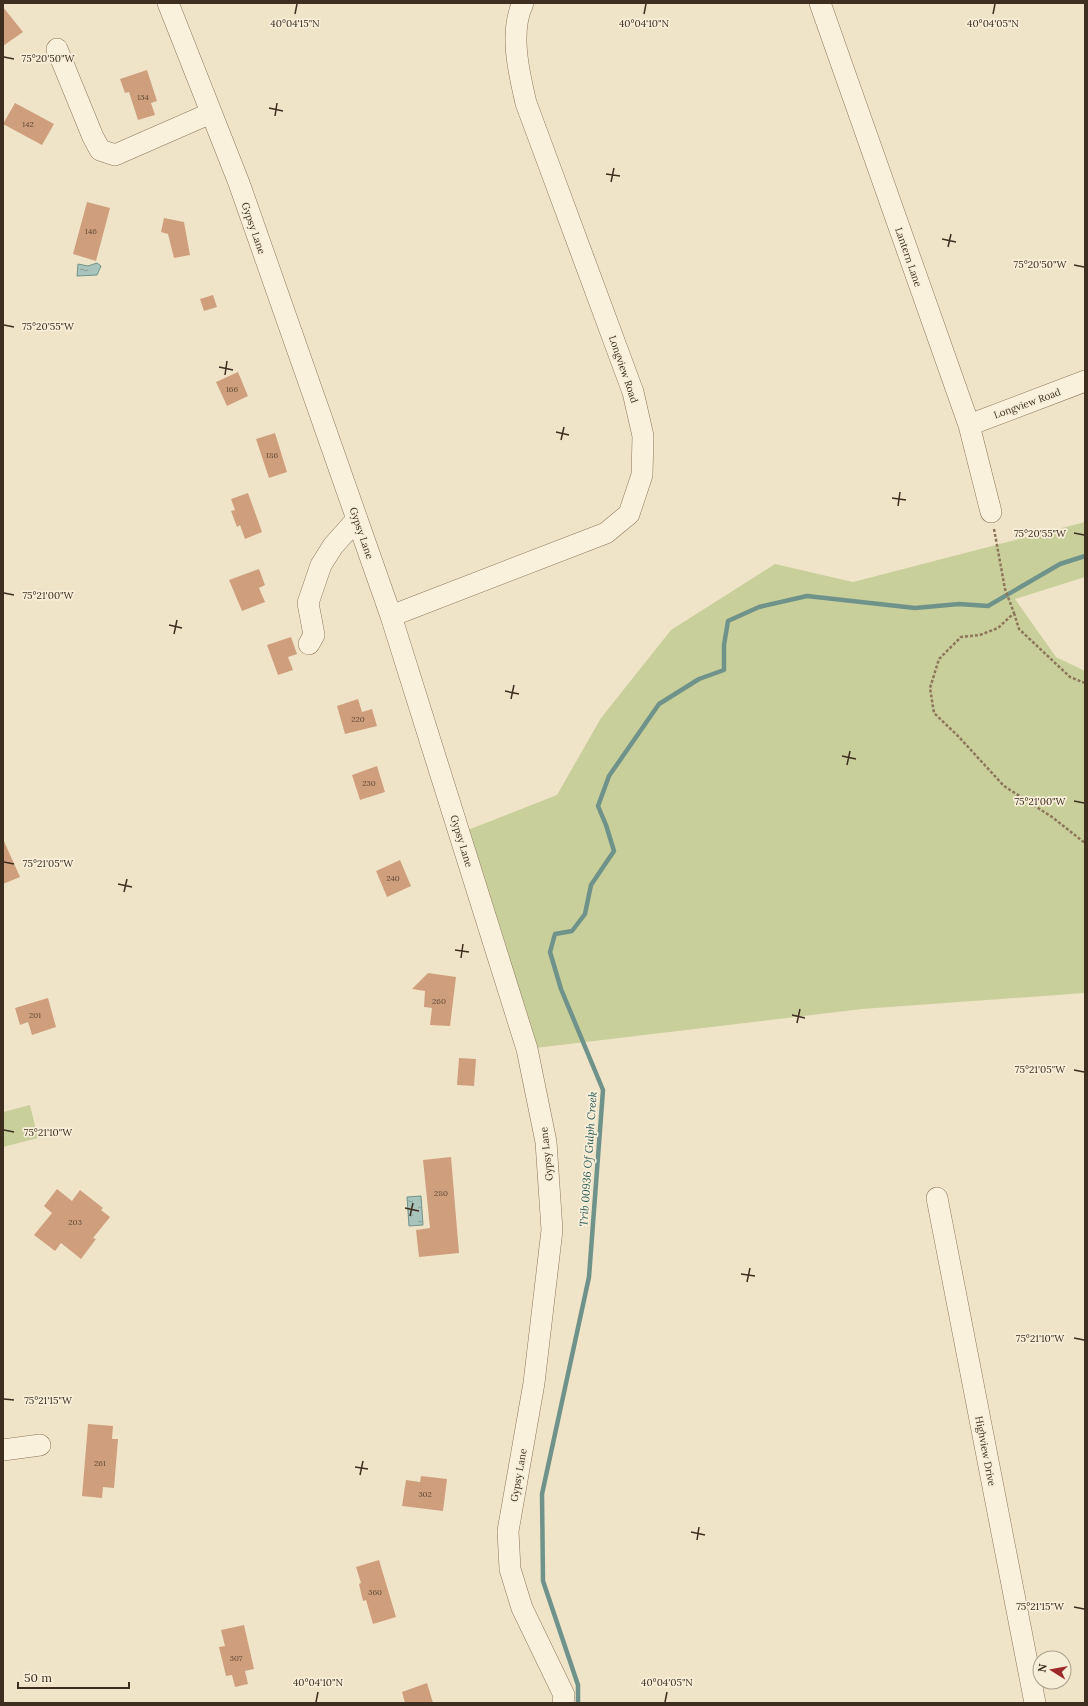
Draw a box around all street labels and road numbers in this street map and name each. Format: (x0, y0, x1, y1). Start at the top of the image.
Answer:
street label: Gypsy Lane (239, 200, 269, 256)
street label: Lantern Lane (892, 226, 925, 289)
street label: Longview Road (606, 334, 641, 405)
street label: Longview Road (992, 385, 1062, 422)
street label: Gypsy Lane (347, 505, 377, 561)
street label: Gypsy Lane (447, 813, 476, 869)
street label: Gypsy Lane (537, 1126, 556, 1182)
street label: Highview Drive (972, 1415, 999, 1488)
street label: Gypsy Lane (507, 1447, 530, 1503)

